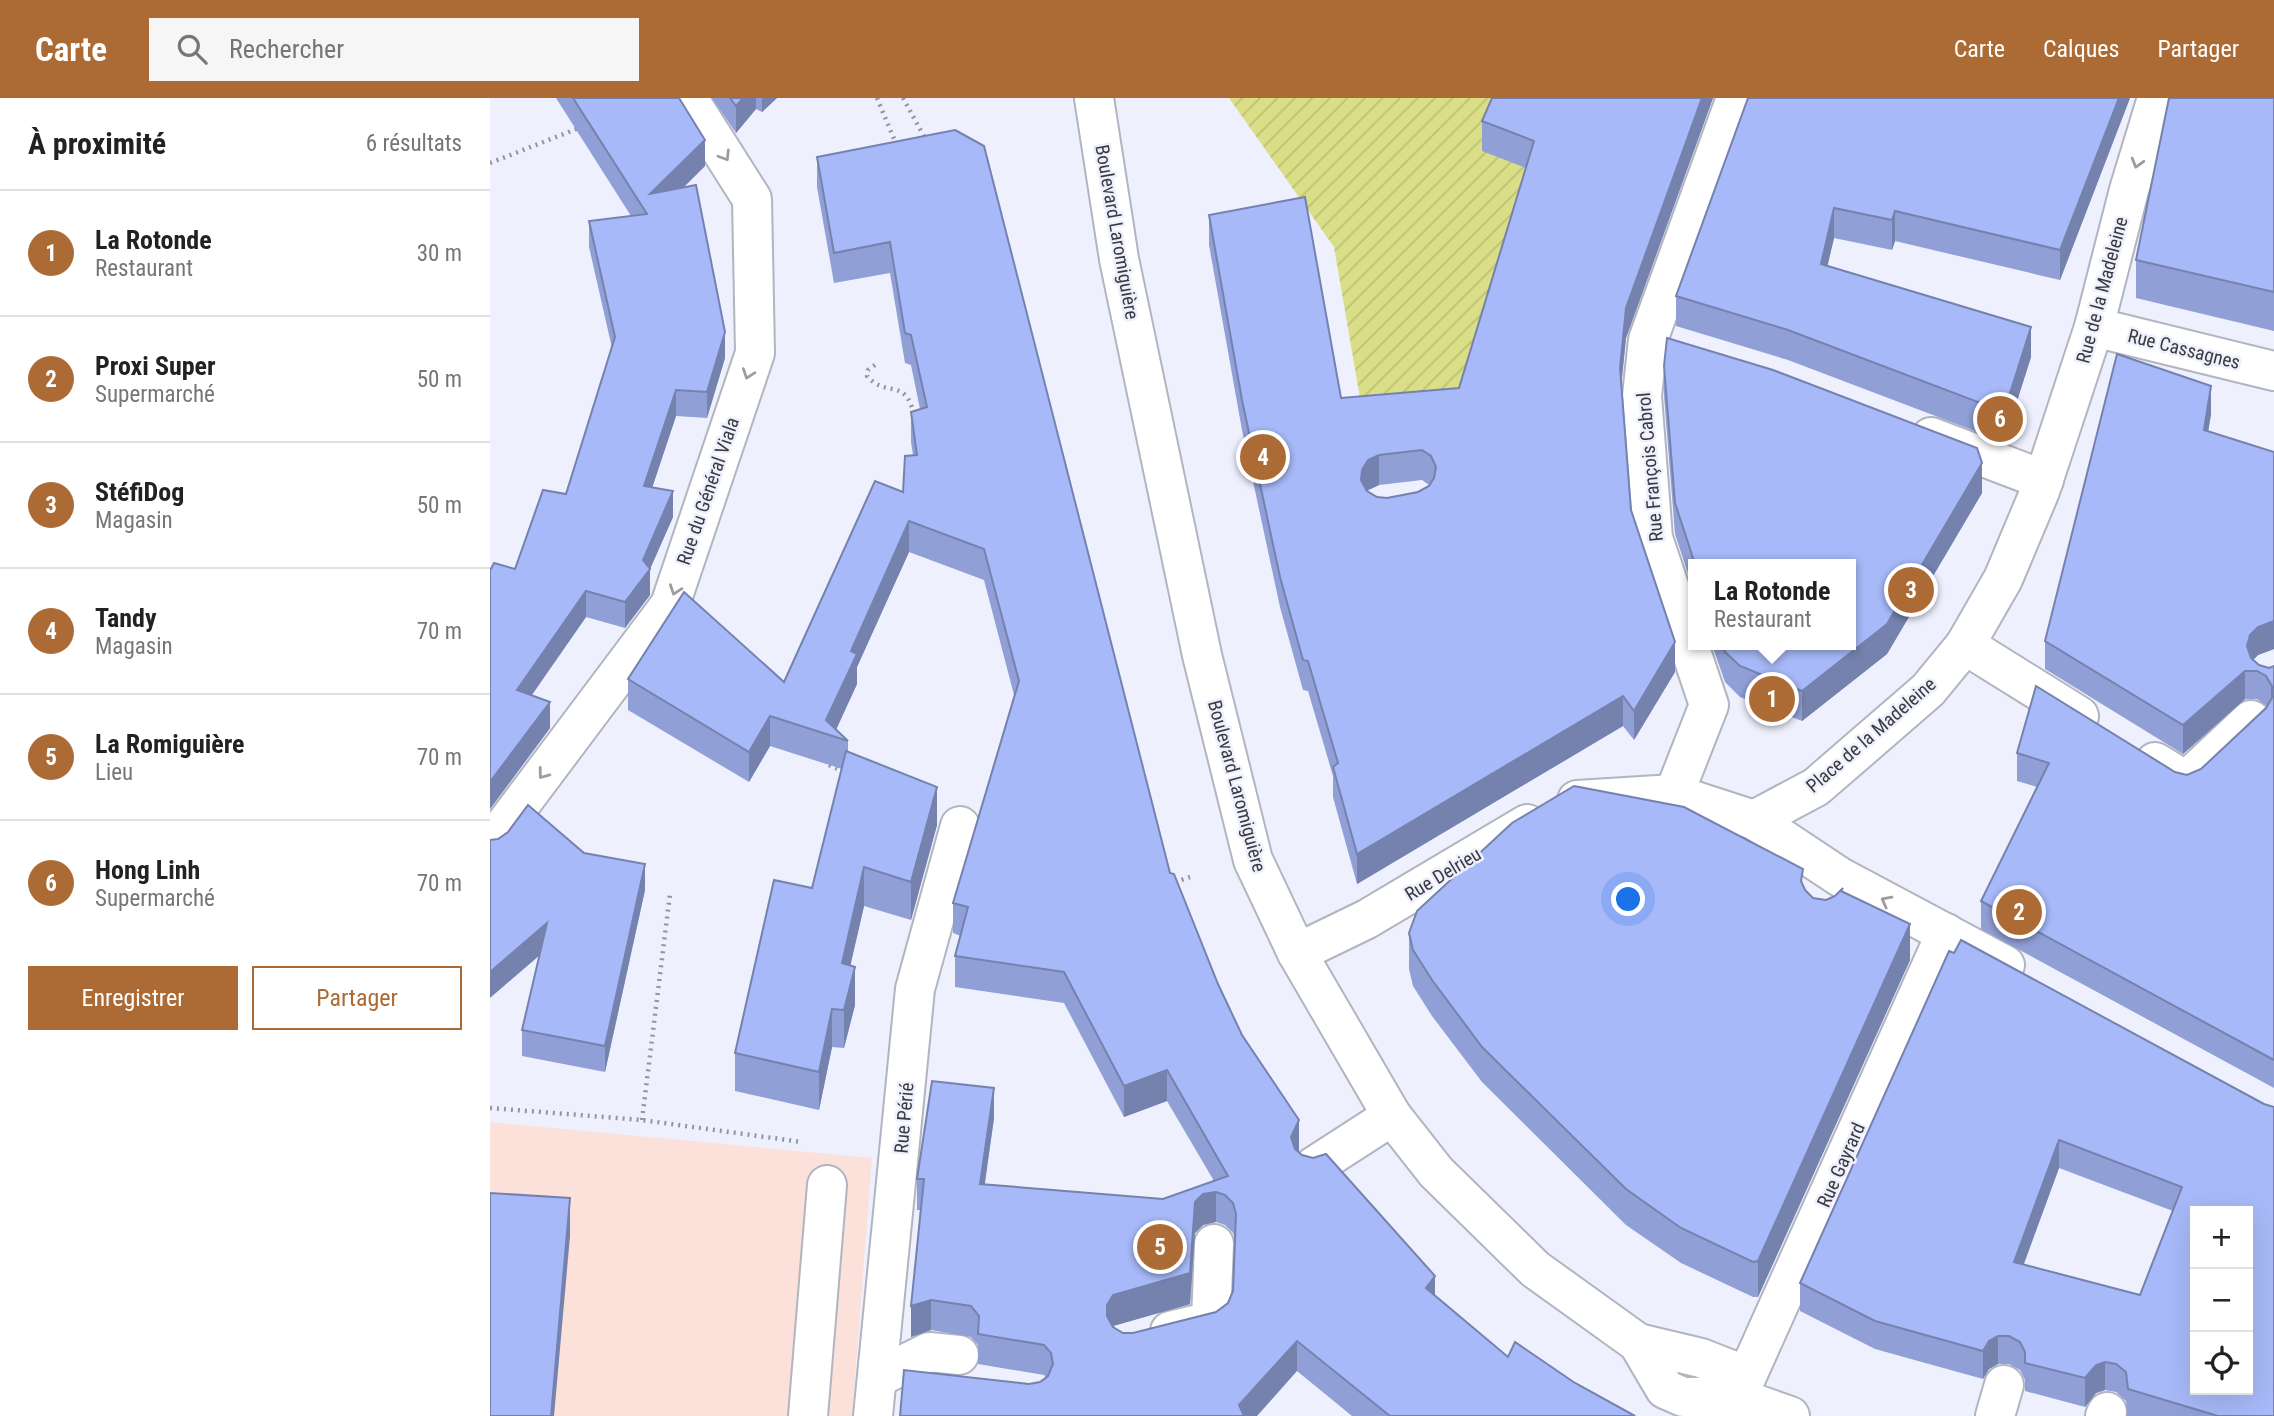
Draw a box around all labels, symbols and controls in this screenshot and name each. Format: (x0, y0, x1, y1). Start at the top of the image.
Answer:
search box (149, 18, 639, 81)
text: Carte (35, 30, 107, 69)
icon: search (173, 30, 211, 68)
text: Rechercher (229, 34, 344, 64)
text: Carte (1954, 35, 2005, 63)
text: Calques (2043, 35, 2119, 63)
text: Partager (2157, 35, 2239, 63)
text: À proximité (28, 126, 166, 161)
text: 6 résultats (366, 130, 462, 157)
street label: Boulevard Laromiguière (1090, 143, 1144, 321)
one-way arrow (716, 148, 729, 161)
one-way arrow (2130, 157, 2145, 169)
street label: Rue de la Madeleine (2071, 214, 2133, 366)
text: La Rotonde (95, 225, 212, 255)
text: 1 (45, 240, 57, 267)
text: 30 m (417, 240, 462, 267)
text: Restaurant (95, 255, 193, 282)
street label: Rue Cassagnes (2125, 324, 2243, 374)
text: Proxi Super (95, 351, 216, 381)
text: 2 (45, 366, 57, 393)
text: 50 m (417, 366, 462, 393)
one-way arrow (742, 368, 756, 380)
text: Supermarché (95, 381, 215, 408)
street label: Rue François Cabrol (1632, 391, 1668, 543)
pin: 6 (1977, 393, 2023, 445)
street label: Rue du Général Viala (672, 414, 744, 568)
pin: 4 (1240, 431, 1286, 483)
text: StéfiDog (95, 477, 184, 507)
text: 3 (45, 492, 57, 519)
text: 50 m (417, 492, 462, 519)
text: Magasin (95, 507, 173, 534)
popup (1688, 559, 1856, 650)
pin: 3 (1888, 564, 1934, 616)
text: La Rotonde (1714, 576, 1830, 606)
one-way arrow (669, 583, 683, 595)
text: Tandy (95, 603, 157, 633)
text: Restaurant (1714, 606, 1812, 633)
text: 4 (45, 618, 57, 645)
text: 70 m (417, 618, 462, 645)
text: Magasin (95, 633, 173, 660)
street label: Place de la Madeleine (1802, 672, 1941, 798)
pin: 1 (1749, 673, 1795, 725)
street label: Boulevard Laromiguière (1203, 698, 1271, 875)
text: La Romiguière (95, 729, 245, 759)
text: 5 (45, 744, 57, 771)
text: 70 m (417, 744, 462, 771)
text: Lieu (95, 759, 133, 786)
one-way arrow (539, 766, 551, 779)
street label: Rue Delrieu (1401, 842, 1485, 906)
text: Hong Linh (95, 855, 200, 885)
text: 6 (45, 870, 57, 897)
text: 70 m (417, 870, 462, 897)
your location (1611, 882, 1645, 916)
text: Supermarché (95, 885, 215, 912)
pin: 2 (1996, 886, 2042, 938)
one-way arrow (1880, 896, 1893, 909)
button: Enregistrer (28, 966, 238, 1030)
button: Partager (252, 966, 462, 1030)
street label: Rue Périé (889, 1082, 919, 1154)
street label: Rue Gayrard (1812, 1119, 1870, 1211)
map controls (2190, 1206, 2253, 1395)
button: + (2190, 1206, 2253, 1269)
pin: 5 (1137, 1221, 1183, 1273)
button: − (2190, 1269, 2253, 1332)
button: locate (2190, 1332, 2253, 1395)

